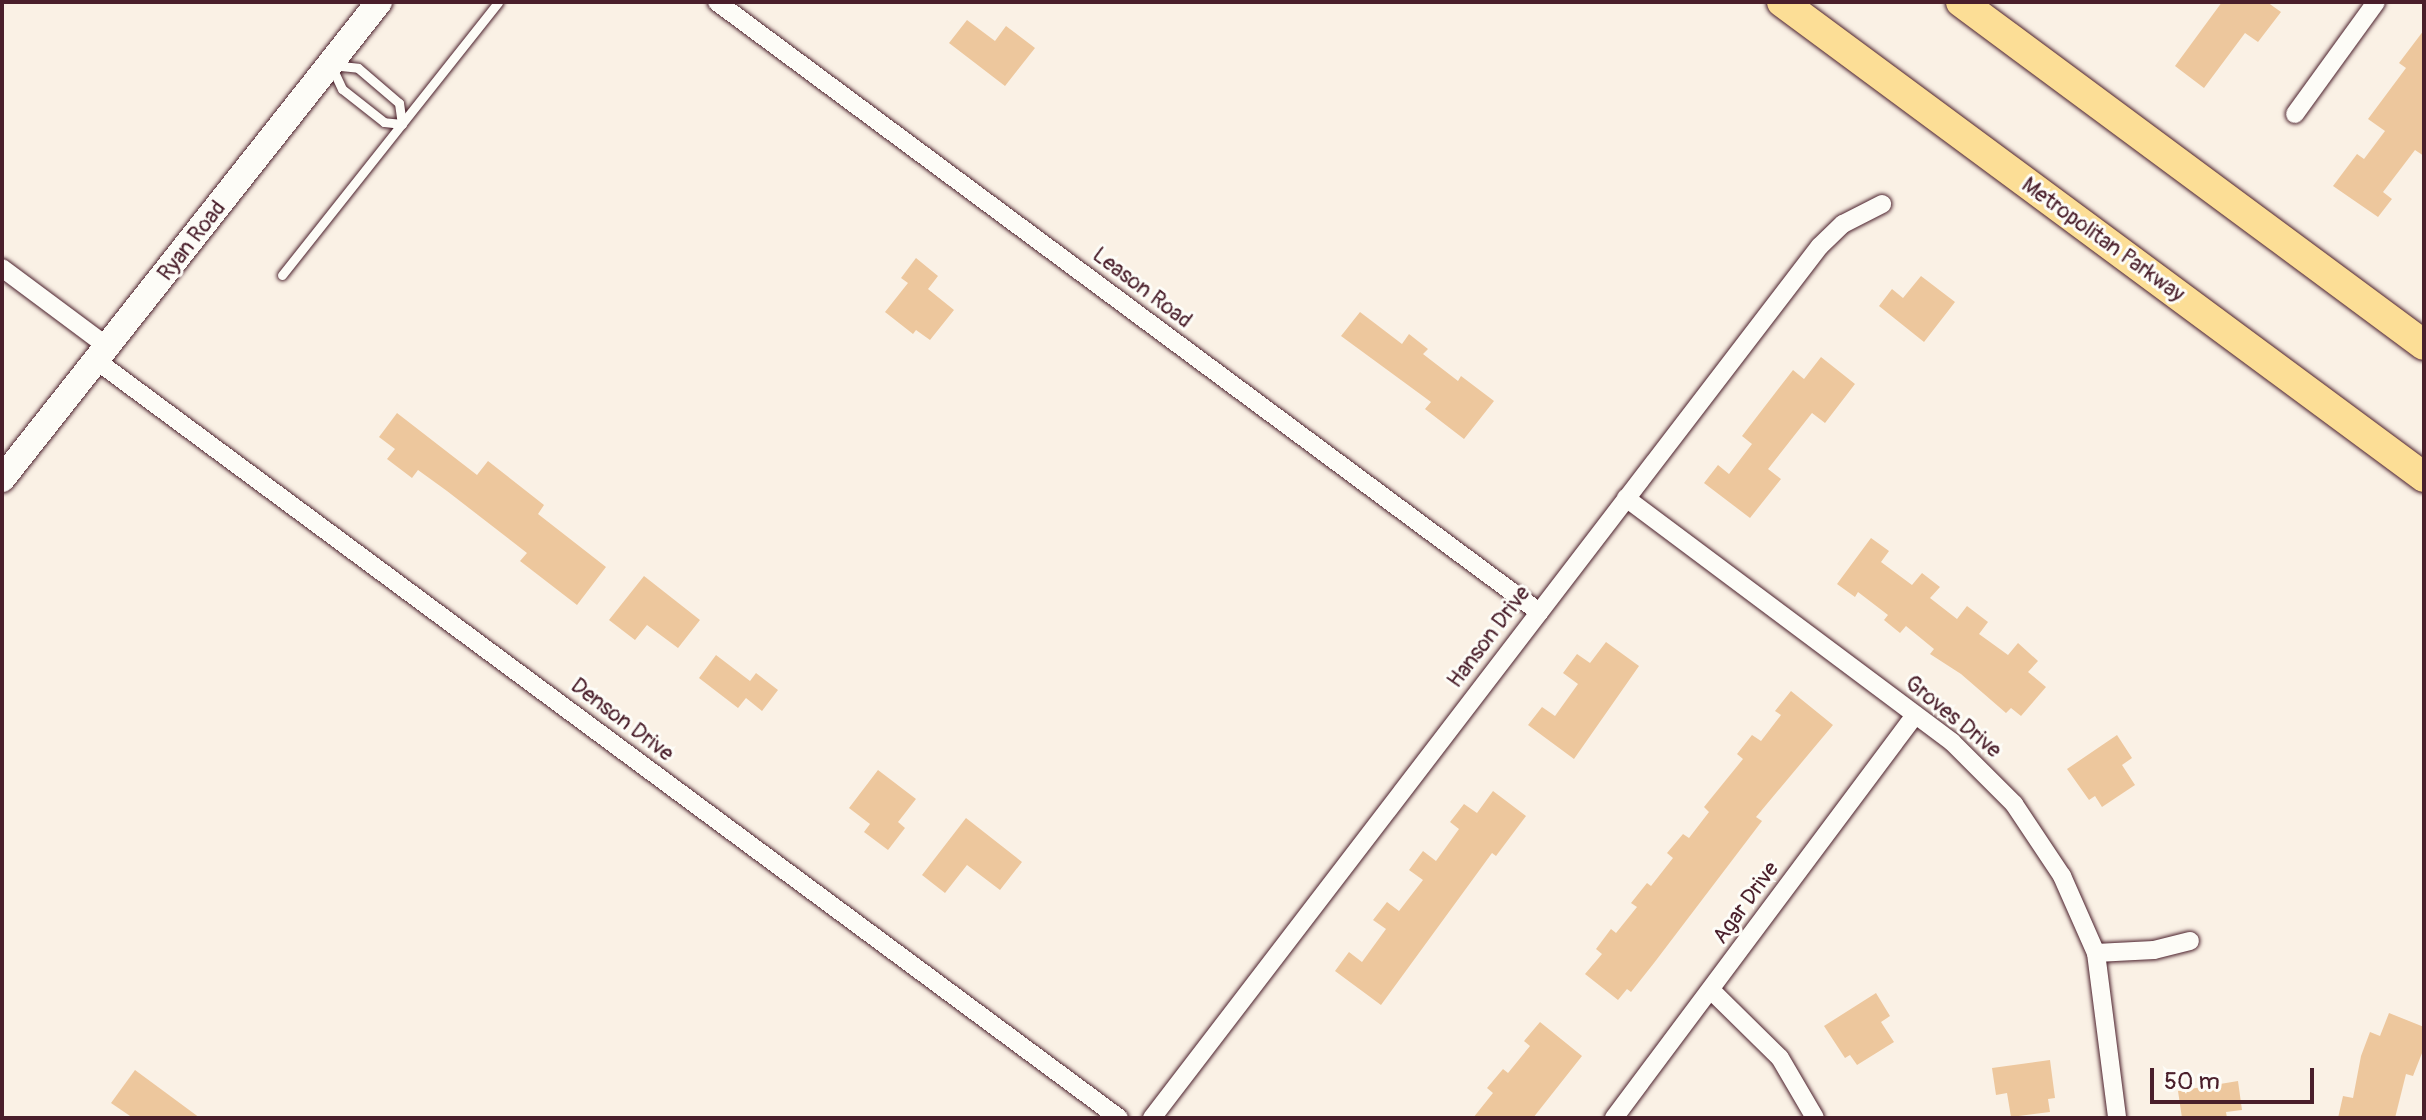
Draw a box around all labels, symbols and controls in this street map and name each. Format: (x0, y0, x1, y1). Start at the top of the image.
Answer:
street label: Metropolitan Parkway (2016, 172, 2190, 308)
street label: Ryan Road (153, 196, 231, 286)
street label: Leason Road (1087, 242, 1197, 334)
street label: Hanson Drive (1442, 581, 1536, 693)
street label: Groves Drive (1900, 670, 2006, 764)
street label: Denson Drive (565, 673, 679, 767)
street label: Agar Drive (1707, 857, 1785, 949)
scale bar (2154, 1052, 2318, 1102)
text: 50 m (2164, 1067, 2220, 1096)

